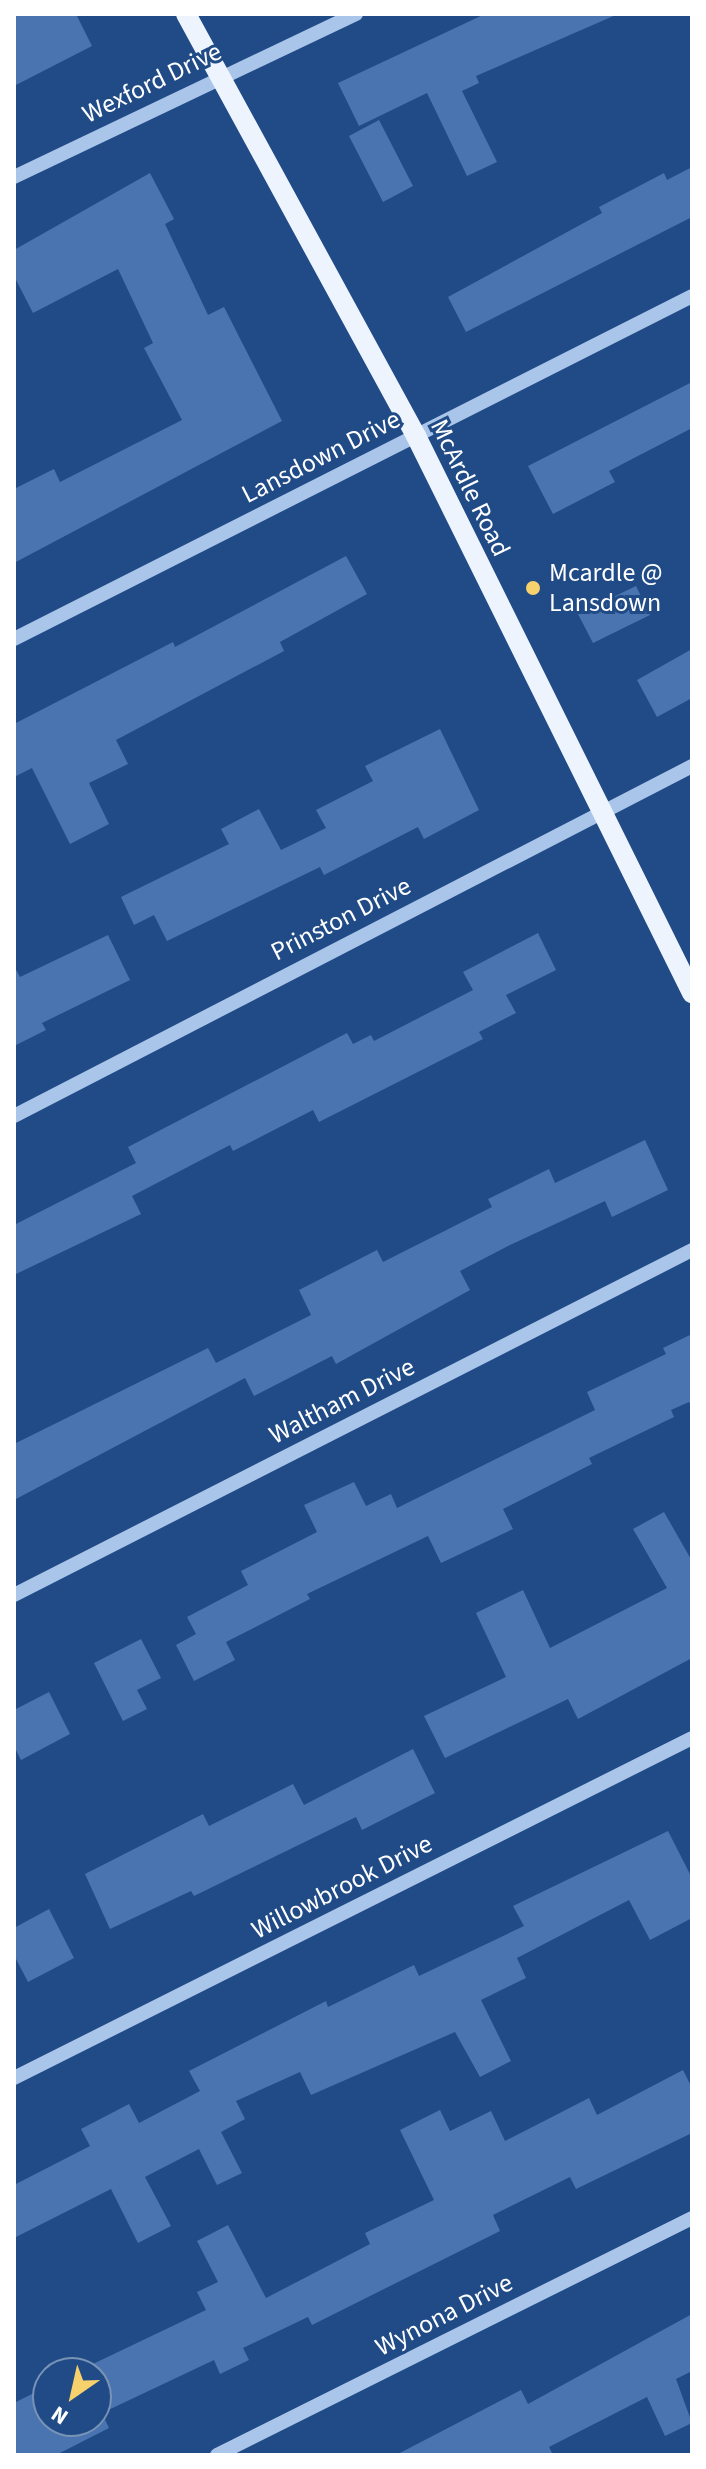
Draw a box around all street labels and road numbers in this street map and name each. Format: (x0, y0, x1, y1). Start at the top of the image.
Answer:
street label: Wexford Drive (77, 36, 227, 130)
street label: Lansdown Drive (237, 404, 405, 510)
street label: McArdle Road (423, 414, 517, 562)
street label: Prinston Drive (266, 870, 416, 968)
street label: Waltham Drive (264, 1351, 420, 1451)
street label: Willowbrook Drive (246, 1828, 438, 1946)
street label: Wynona Drive (370, 2267, 518, 2363)

